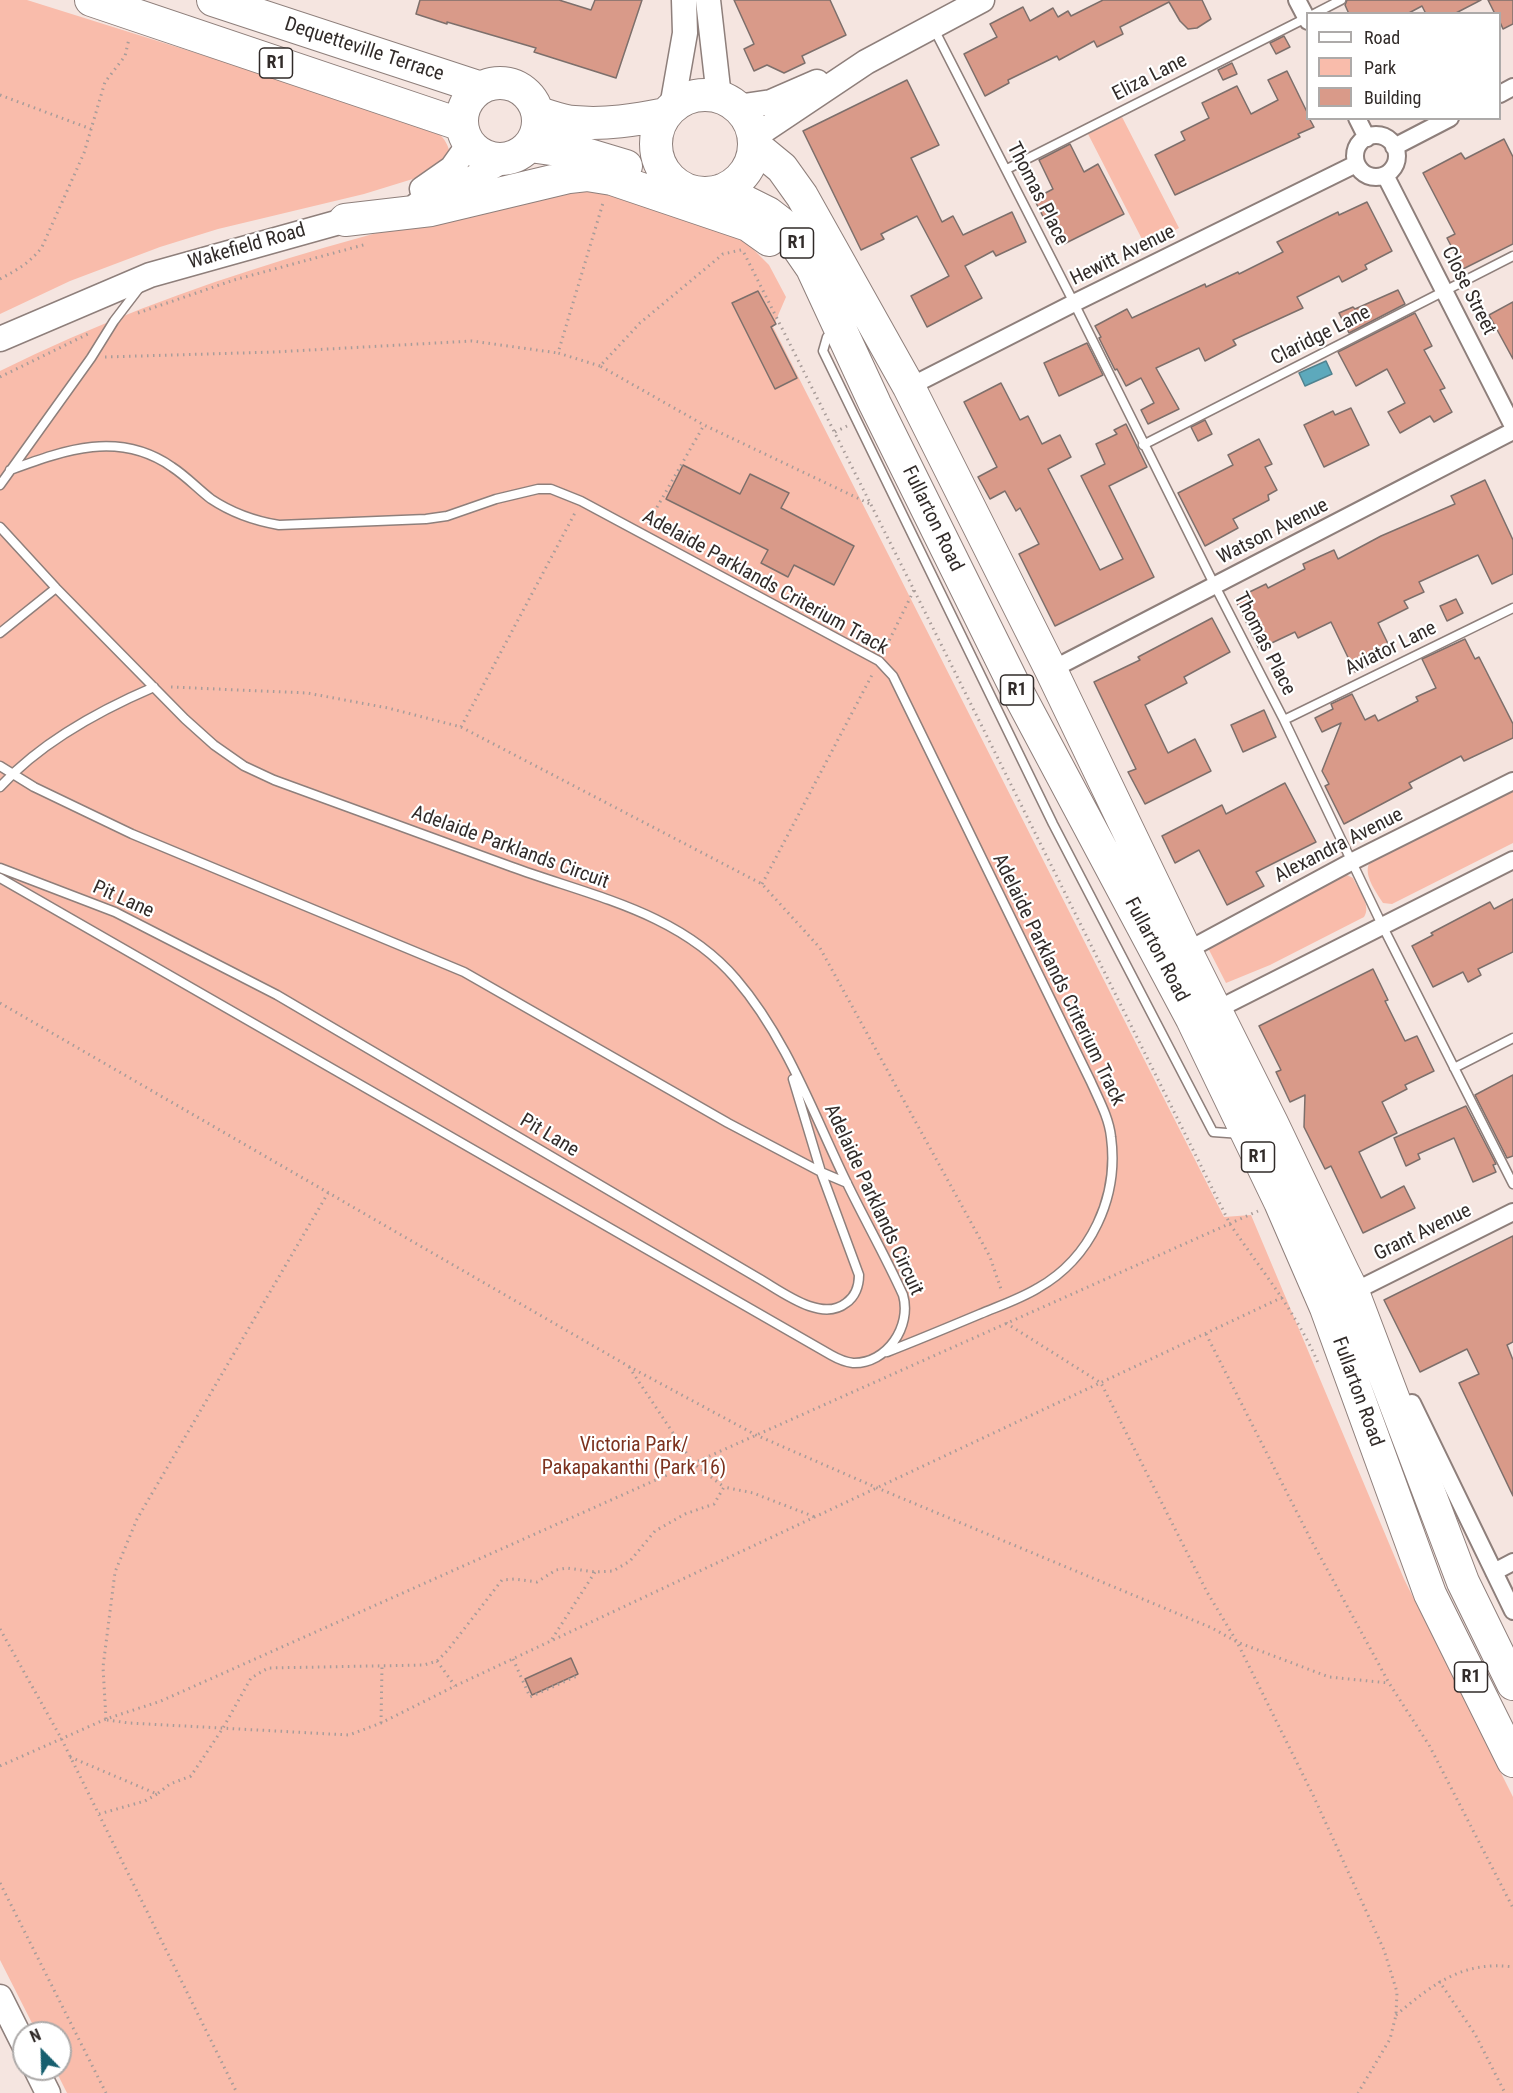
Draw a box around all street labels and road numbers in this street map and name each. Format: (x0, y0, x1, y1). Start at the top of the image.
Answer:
street label: Dequetteville Terrace (281, 13, 447, 87)
road number: R1 (260, 48, 292, 78)
street label: Eliza Lane (1109, 49, 1191, 107)
street label: Thomas Place (1001, 139, 1073, 249)
street label: Wakefield Road (185, 219, 309, 275)
street label: Hewitt Avenue (1067, 220, 1179, 292)
road number: R1 (780, 228, 814, 258)
street label: Close Street (1436, 243, 1500, 339)
street label: Claridge Lane (1267, 301, 1375, 371)
street label: Fullarton Road (896, 462, 968, 576)
street label: Watson Avenue (1213, 494, 1333, 570)
street label: Adelaide Parklands Criterium Track (638, 505, 892, 661)
street label: Thomas Place (1228, 589, 1300, 699)
street label: Aviator Lane (1342, 617, 1440, 681)
road number: R1 (1000, 675, 1034, 705)
street label: Adelaide Parklands Circuit (408, 801, 612, 895)
street label: Alexandra Avenue (1271, 803, 1407, 889)
street label: Adelaide Parklands Criterium Track (986, 850, 1130, 1110)
street label: Pit Lane (89, 876, 157, 924)
street label: Fullarton Road (1119, 894, 1193, 1006)
street label: Adelaide Parklands Circuit (818, 1101, 928, 1299)
street label: Pit Lane (515, 1109, 583, 1163)
road number: R1 (1242, 1142, 1274, 1172)
street label: Grant Avenue (1371, 1199, 1475, 1267)
street label: Fullarton Road (1326, 1334, 1388, 1450)
road number: R1 (1454, 1662, 1488, 1692)

